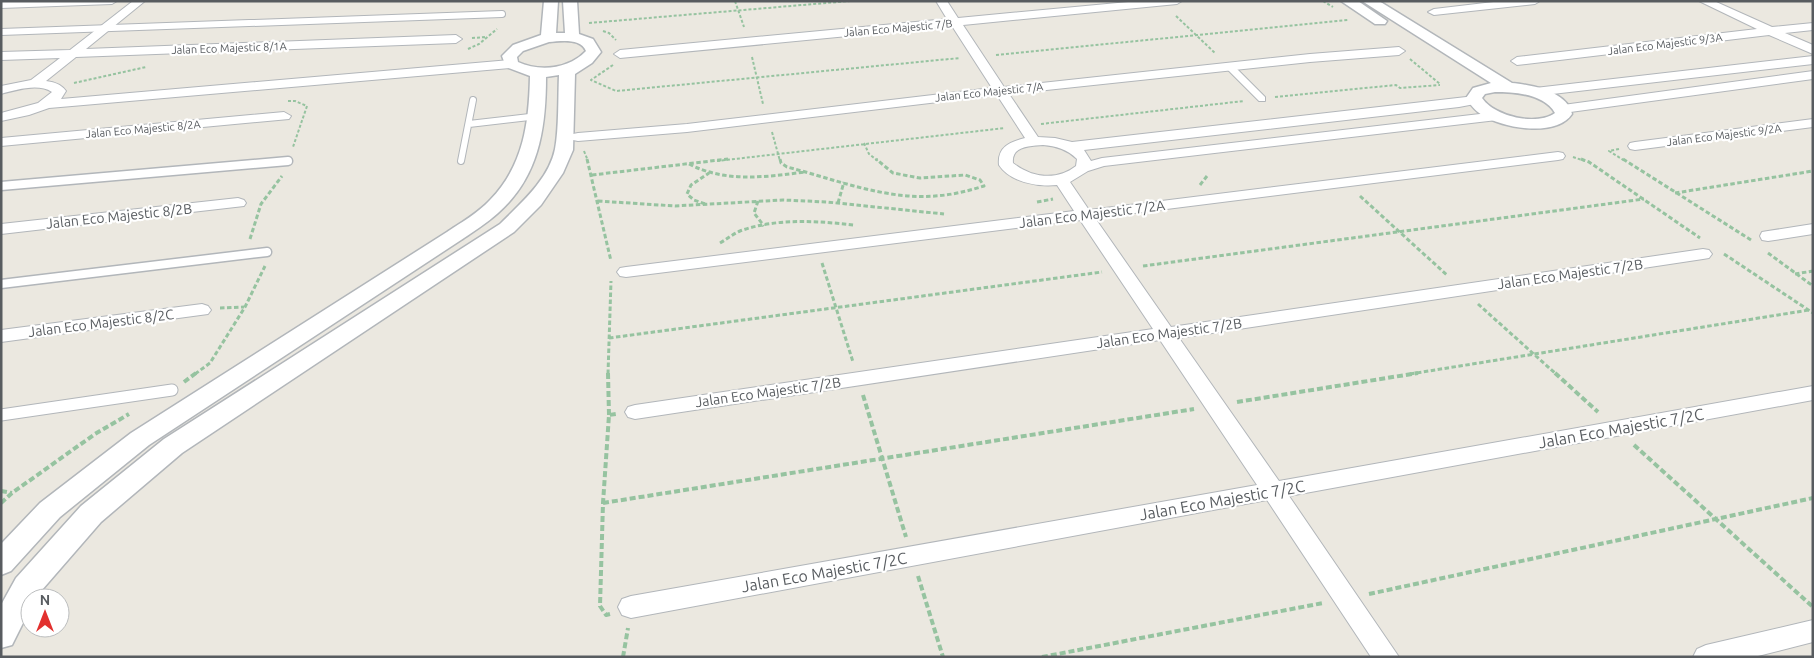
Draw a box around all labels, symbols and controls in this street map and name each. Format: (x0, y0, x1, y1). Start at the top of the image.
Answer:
street label: Jalan Eco Majestic 7/B (843, 17, 953, 39)
street label: Jalan Eco Majestic 9/3A (1607, 31, 1724, 57)
street label: Jalan Eco Majestic 8/1A (171, 40, 288, 56)
street label: Jalan Eco Majestic 7/A (934, 80, 1045, 104)
street label: Jalan Eco Majestic 8/2A (85, 118, 202, 140)
street label: Jalan Eco Majestic 9/2A (1666, 122, 1783, 148)
street label: Jalan Eco Majestic 7/2A (1018, 197, 1166, 231)
street label: Jalan Eco Majestic 8/2B (45, 200, 193, 232)
street label: Jalan Eco Majestic 7/2B (1496, 256, 1644, 292)
street label: Jalan Eco Majestic 8/2C (27, 306, 175, 340)
street label: Jalan Eco Majestic 7/2B (1095, 315, 1243, 351)
street label: Jalan Eco Majestic 7/2B (694, 374, 842, 410)
street label: Jalan Eco Majestic 7/2C (1537, 405, 1705, 451)
street label: Jalan Eco Majestic 7/2C (1138, 477, 1306, 523)
street label: Jalan Eco Majestic 7/2C (740, 549, 908, 595)
north arrow (20, 588, 70, 638)
text: N (40, 592, 50, 608)

